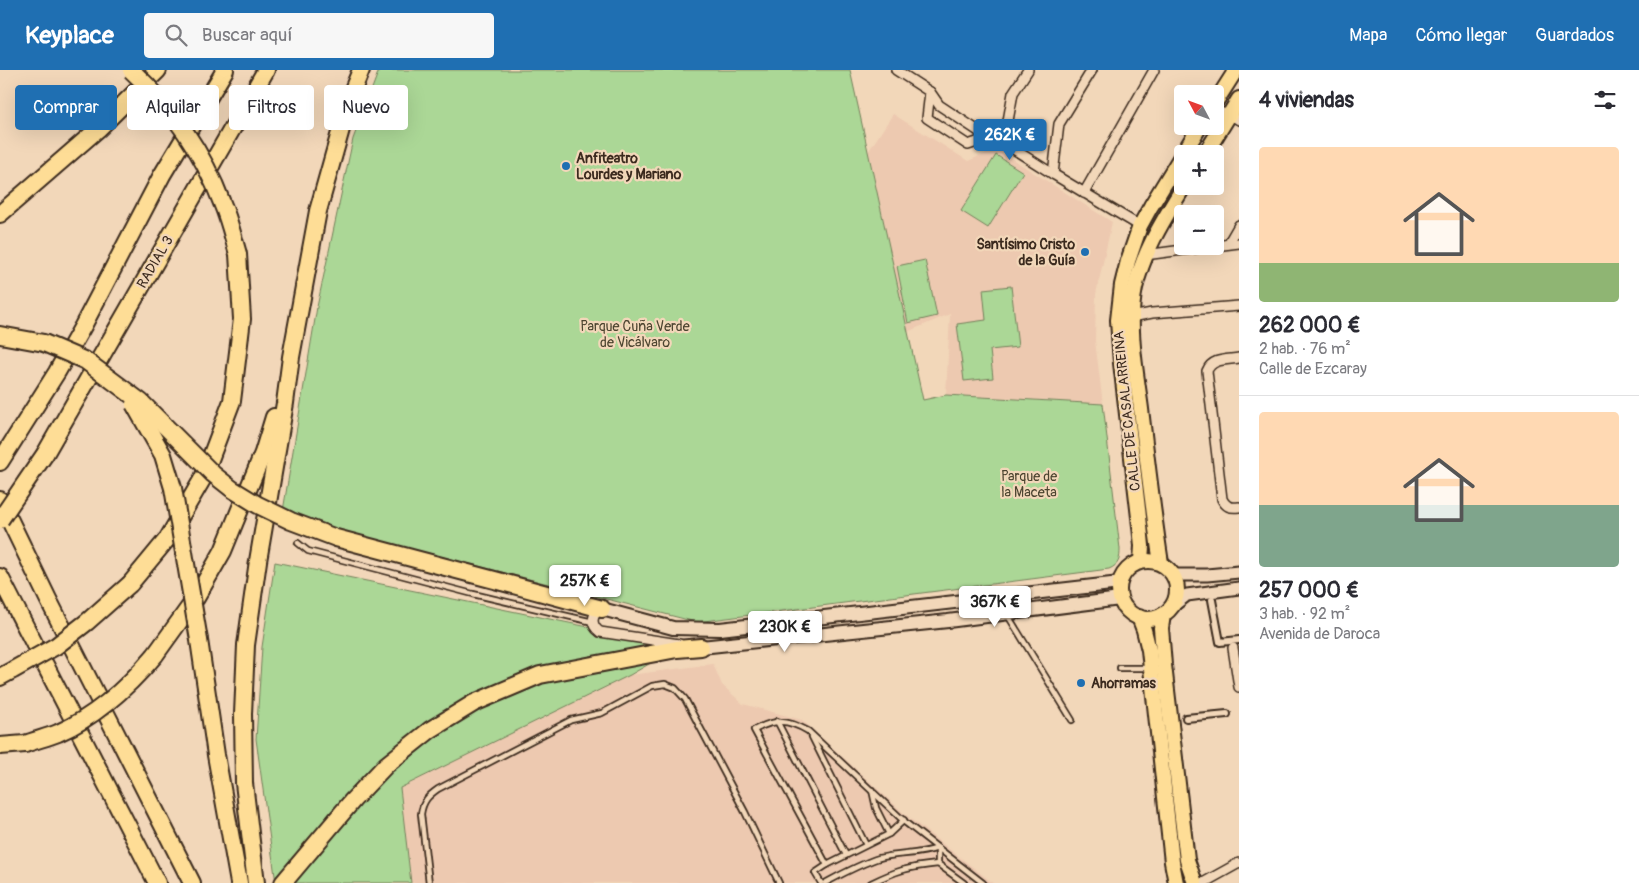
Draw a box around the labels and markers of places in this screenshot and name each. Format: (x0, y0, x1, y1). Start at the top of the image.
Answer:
pin: 262K € (969, 118, 1051, 161)
place label: Anfiteatro Lourdes y Mariano (576, 150, 682, 183)
marker: Anfiteatro Lourdes y Mariano (560, 160, 572, 172)
place label: Santísimo Cristo de la Guía (976, 236, 1075, 269)
marker: Santísimo Cristo de la Guía (1079, 246, 1091, 258)
pin: 257K € (544, 564, 626, 607)
pin: 367K € (954, 586, 1036, 628)
pin: 230K € (744, 610, 826, 653)
place label: Ahorramas (1091, 675, 1157, 692)
marker: Ahorramas (1075, 677, 1087, 689)

